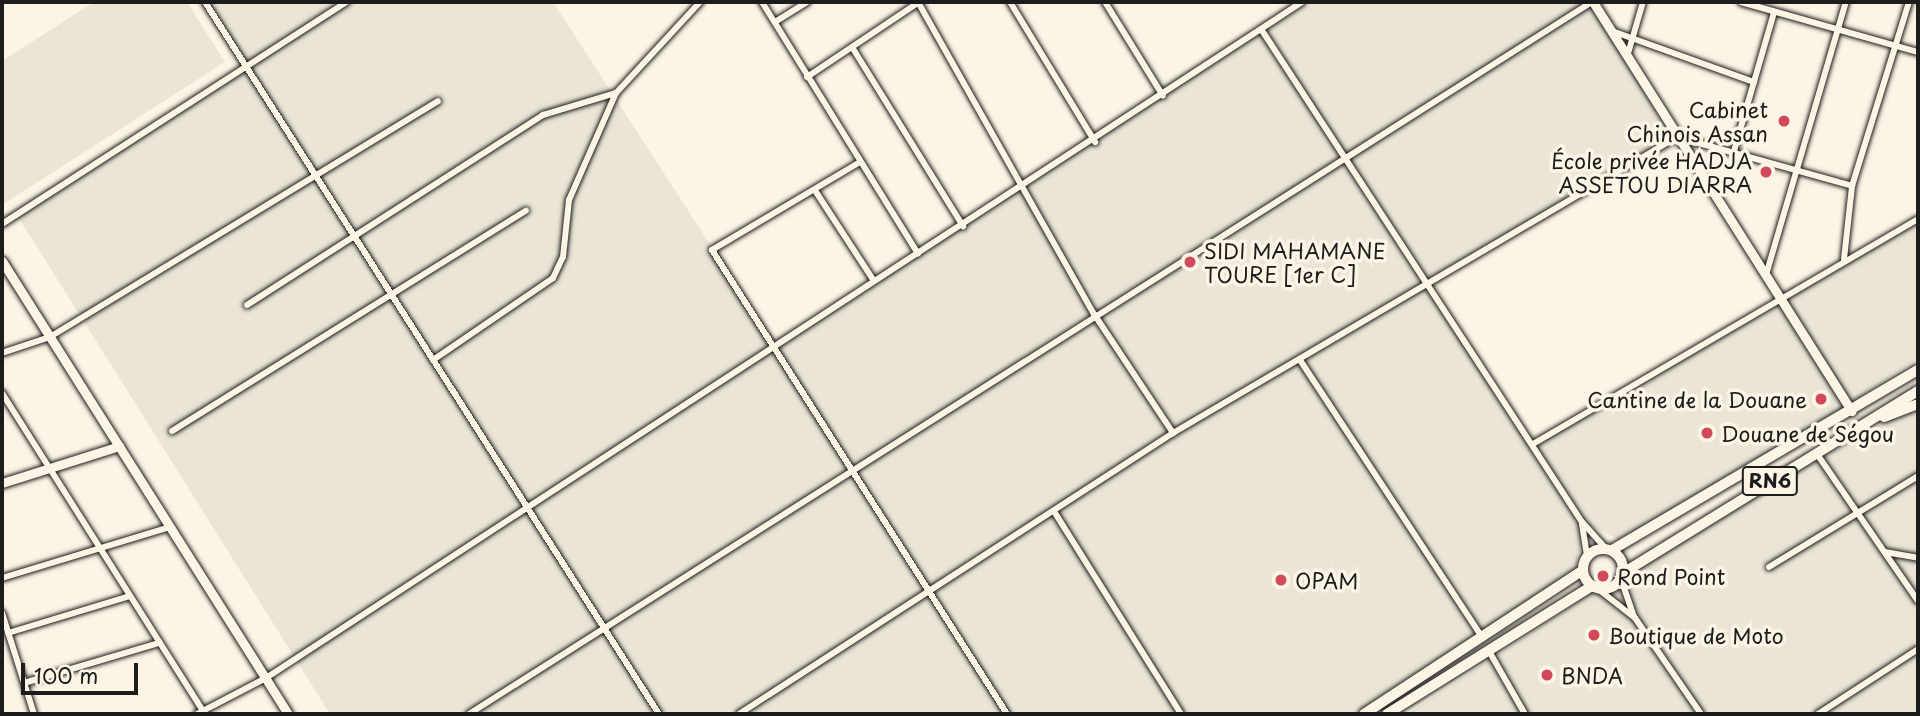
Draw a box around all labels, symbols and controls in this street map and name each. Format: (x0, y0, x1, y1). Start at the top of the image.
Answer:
place label: Cabinet Chinois Assan (1626, 96, 1768, 146)
marker: Cabinet Chinois Assan (1774, 111, 1794, 131)
place label: École privée HADJA ASSETOU DIARRA (1549, 147, 1752, 197)
marker: École privée HADJA ASSETOU DIARRA (1758, 164, 1774, 180)
place label: SIDI MAHAMANE TOURE [1er C] (1204, 237, 1386, 287)
marker: SIDI MAHAMANE TOURE [1er C] (1182, 254, 1198, 270)
place label: Cantine de la Douane (1585, 386, 1807, 412)
marker: Cantine de la Douane (1813, 391, 1829, 407)
place label: Douane de Ségou (1721, 420, 1896, 446)
marker: Douane de Ségou (1699, 425, 1715, 441)
road number: RN6 (1740, 466, 1800, 496)
place label: Rond Point (1617, 563, 1725, 589)
place label: OPAM (1295, 567, 1358, 593)
marker: Rond Point (1595, 568, 1611, 584)
marker: OPAM (1273, 572, 1289, 588)
place label: Boutique de Moto (1608, 622, 1786, 648)
marker: Boutique de Moto (1586, 627, 1602, 643)
scale bar (24, 650, 142, 694)
text: 100 m (34, 659, 98, 691)
place label: BNDA (1561, 662, 1623, 688)
marker: BNDA (1539, 667, 1555, 683)

